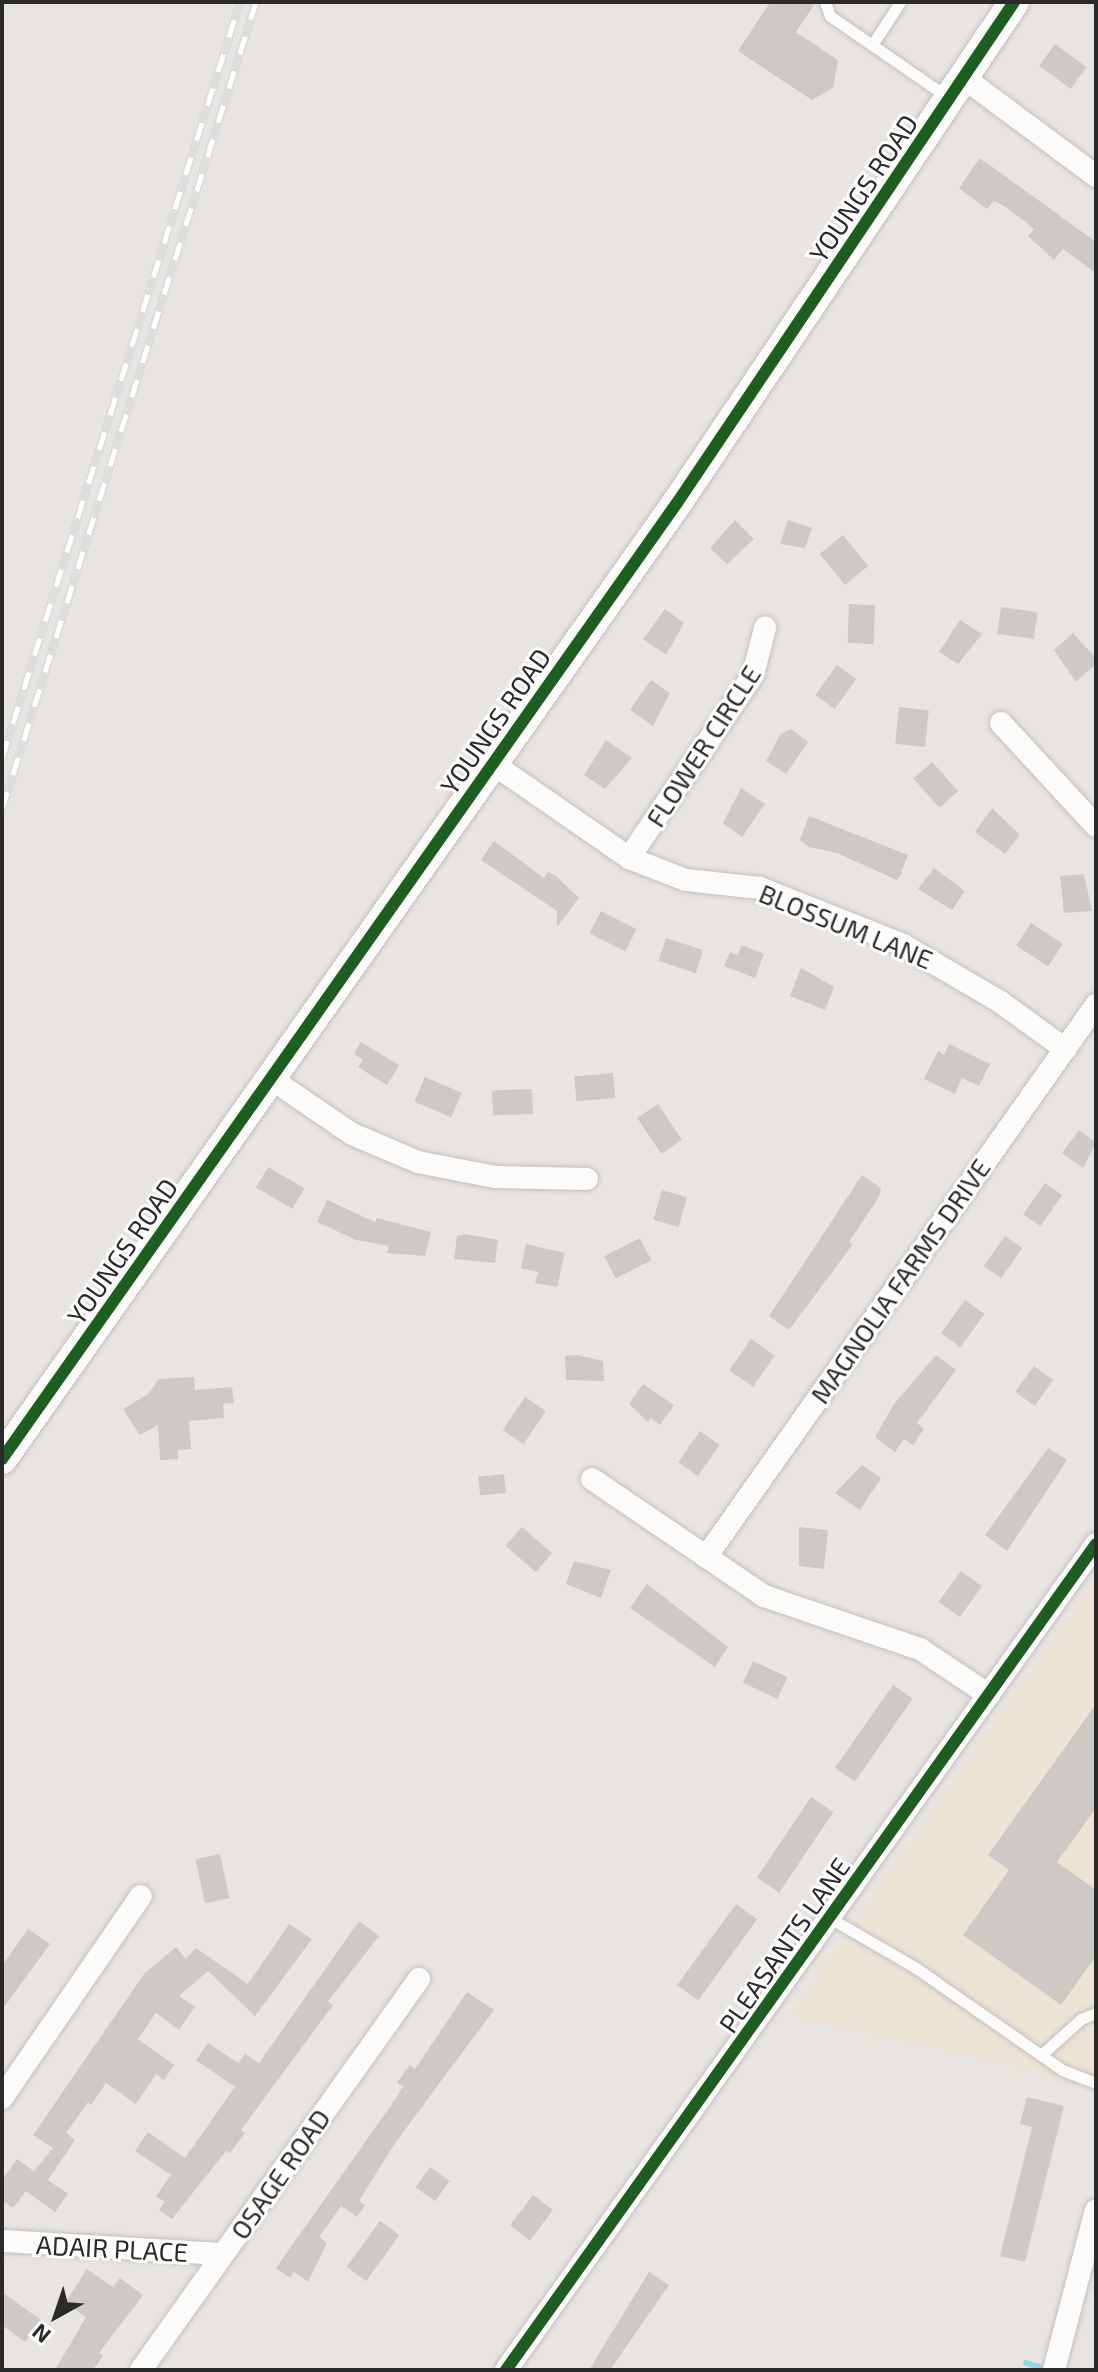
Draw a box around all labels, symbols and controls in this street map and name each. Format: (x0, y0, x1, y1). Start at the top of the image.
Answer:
street label: YOUNGS ROAD (802, 108, 924, 268)
street label: YOUNGS ROAD (433, 642, 557, 800)
street label: FLOWER CIRCLE (639, 660, 767, 832)
street label: BLOSSUM LANE (755, 877, 937, 975)
street label: MAGNOLIA FARMS DRIVE (804, 1153, 996, 1409)
street label: YOUNGS ROAD (60, 1172, 184, 1330)
street label: PLEASANTS LANE (712, 1851, 856, 2039)
street label: OSAGE ROAD (224, 2103, 336, 2245)
street label: ADAIR PLACE (35, 2228, 189, 2268)
north arrow (16, 2276, 96, 2356)
text: N (26, 2319, 55, 2349)

